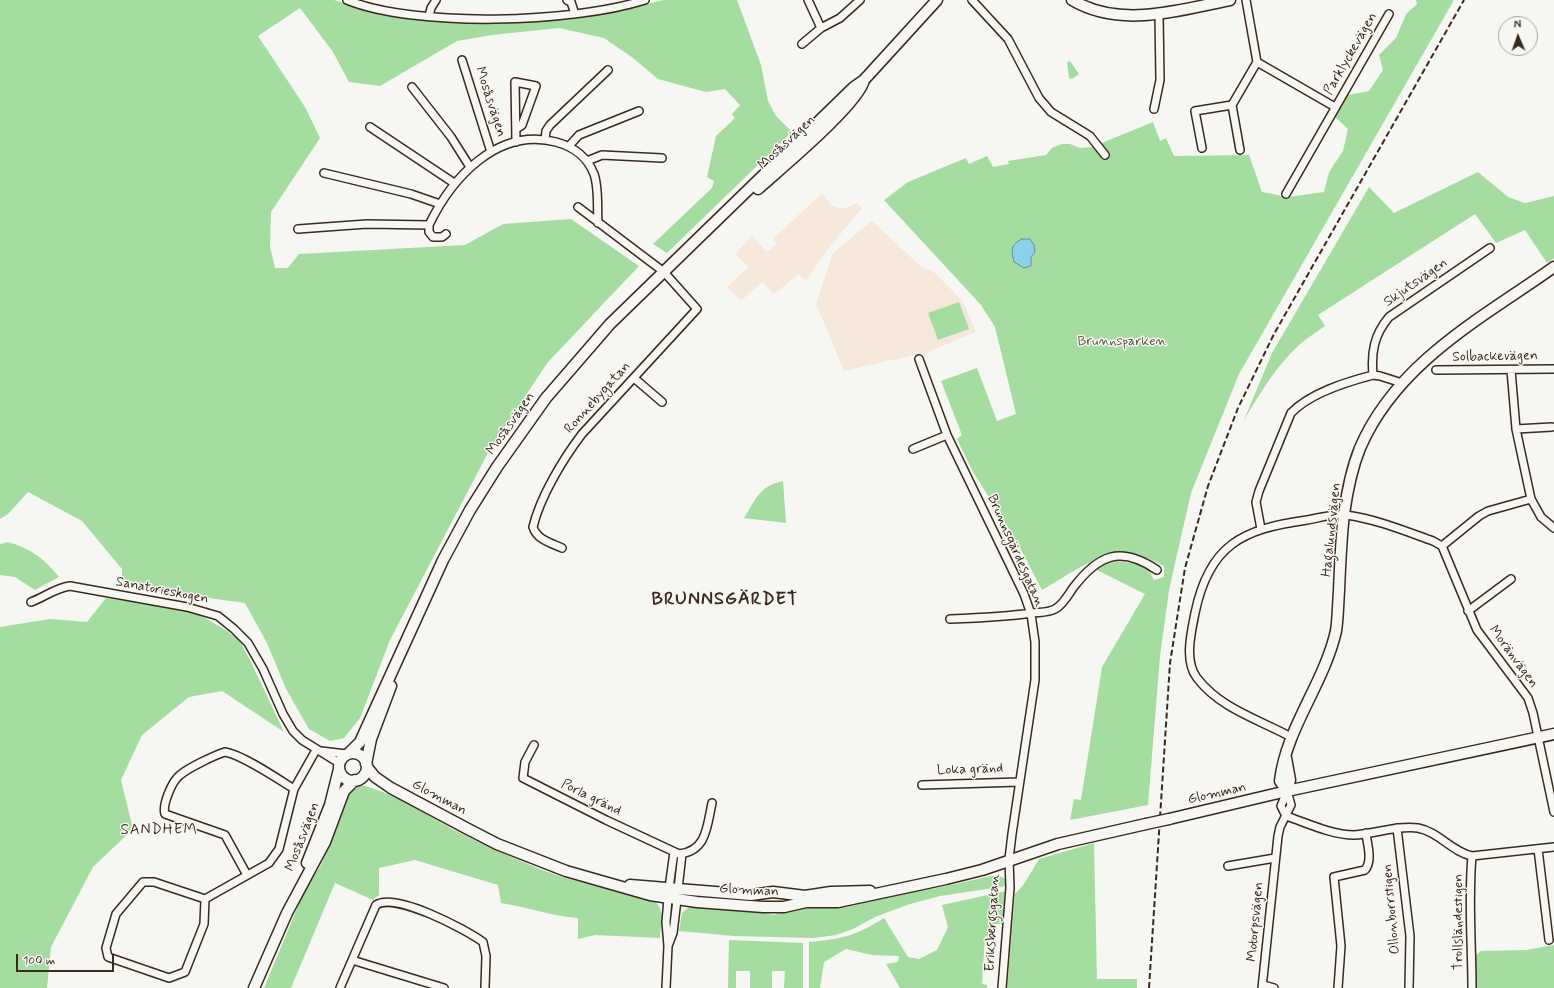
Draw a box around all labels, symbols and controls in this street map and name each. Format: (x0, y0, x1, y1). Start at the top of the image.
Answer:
street label: Parklyckevägen (1321, 10, 1381, 98)
north arrow (1498, 16, 1538, 56)
text: N (1514, 18, 1522, 32)
street label: Mosåsvägen (471, 65, 509, 139)
street label: Mosåsvägen (755, 112, 819, 174)
street label: Skjutsvägen (1381, 255, 1451, 311)
park label: Brunnsparken (1077, 334, 1167, 350)
street label: Solbackevägen (1452, 348, 1538, 366)
street label: Ronnebygatan (561, 359, 635, 437)
street label: Mosåsvägen (483, 389, 539, 459)
street label: Hagalundsvägen (1319, 482, 1345, 578)
street label: Brunnsgärdesgatan (983, 492, 1047, 610)
street label: Sanatorieskogen (114, 574, 210, 608)
district label: BRUNNSGÄRDET (652, 589, 798, 611)
street label: Moränvägen (1485, 622, 1541, 692)
street label: Loka gränd (937, 760, 1003, 780)
street label: Porla gränd (558, 776, 624, 820)
street label: Glomman (409, 777, 469, 819)
street label: Glomman (1186, 779, 1248, 809)
street label: Mosåsvägen (282, 800, 324, 874)
district label: SANDHEM (119, 822, 199, 840)
street label: Ollonborrstigen (1380, 863, 1404, 955)
street label: Eriksbergsgatan (982, 874, 1004, 972)
street label: Trollsländestigen (1451, 874, 1467, 970)
street label: Glomman (719, 881, 779, 901)
street label: Motorpsvägen (1244, 881, 1268, 963)
scale bar (18, 946, 116, 972)
text: 100 m (23, 953, 55, 969)

